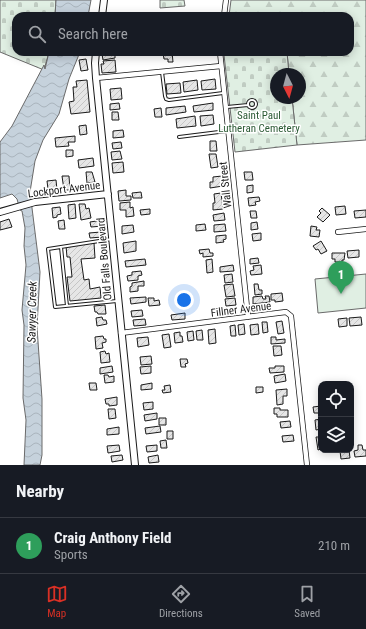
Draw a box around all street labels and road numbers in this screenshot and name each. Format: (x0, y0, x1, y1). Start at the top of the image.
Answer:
street label: Wall Street (217, 161, 234, 209)
street label: Lockport Avenue (27, 179, 101, 200)
street label: Old Falls Boulevard (94, 217, 115, 301)
street label: Fillner Avenue (210, 299, 272, 320)

